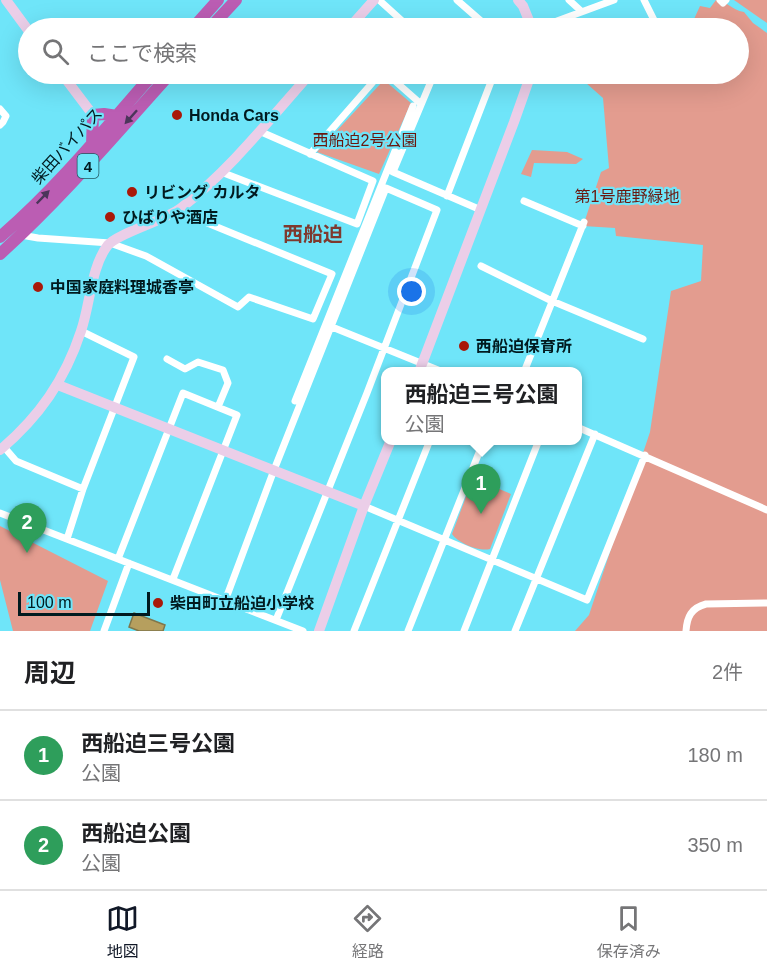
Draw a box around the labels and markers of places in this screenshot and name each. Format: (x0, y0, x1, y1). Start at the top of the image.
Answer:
place label: Honda Cars (189, 107, 279, 124)
marker: Honda Cars (170, 108, 184, 122)
place label: リビング カルタ (144, 183, 260, 201)
marker: リビング カルタ (125, 185, 139, 199)
place label: ひばりや酒店 (122, 209, 218, 226)
marker: ひばりや酒店 (103, 210, 117, 224)
place label: 中国家庭料理城香亭 (50, 278, 194, 296)
marker: 中国家庭料理城香亭 (31, 280, 45, 294)
place label: 西船迫保育所 (476, 338, 572, 355)
marker: 西船迫保育所 (457, 339, 471, 353)
pin: 1 (462, 464, 500, 514)
pin: 2 (8, 504, 46, 553)
place label: 柴田町立船迫小学校 (170, 595, 314, 612)
marker: 柴田町立船迫小学校 (151, 596, 165, 610)

